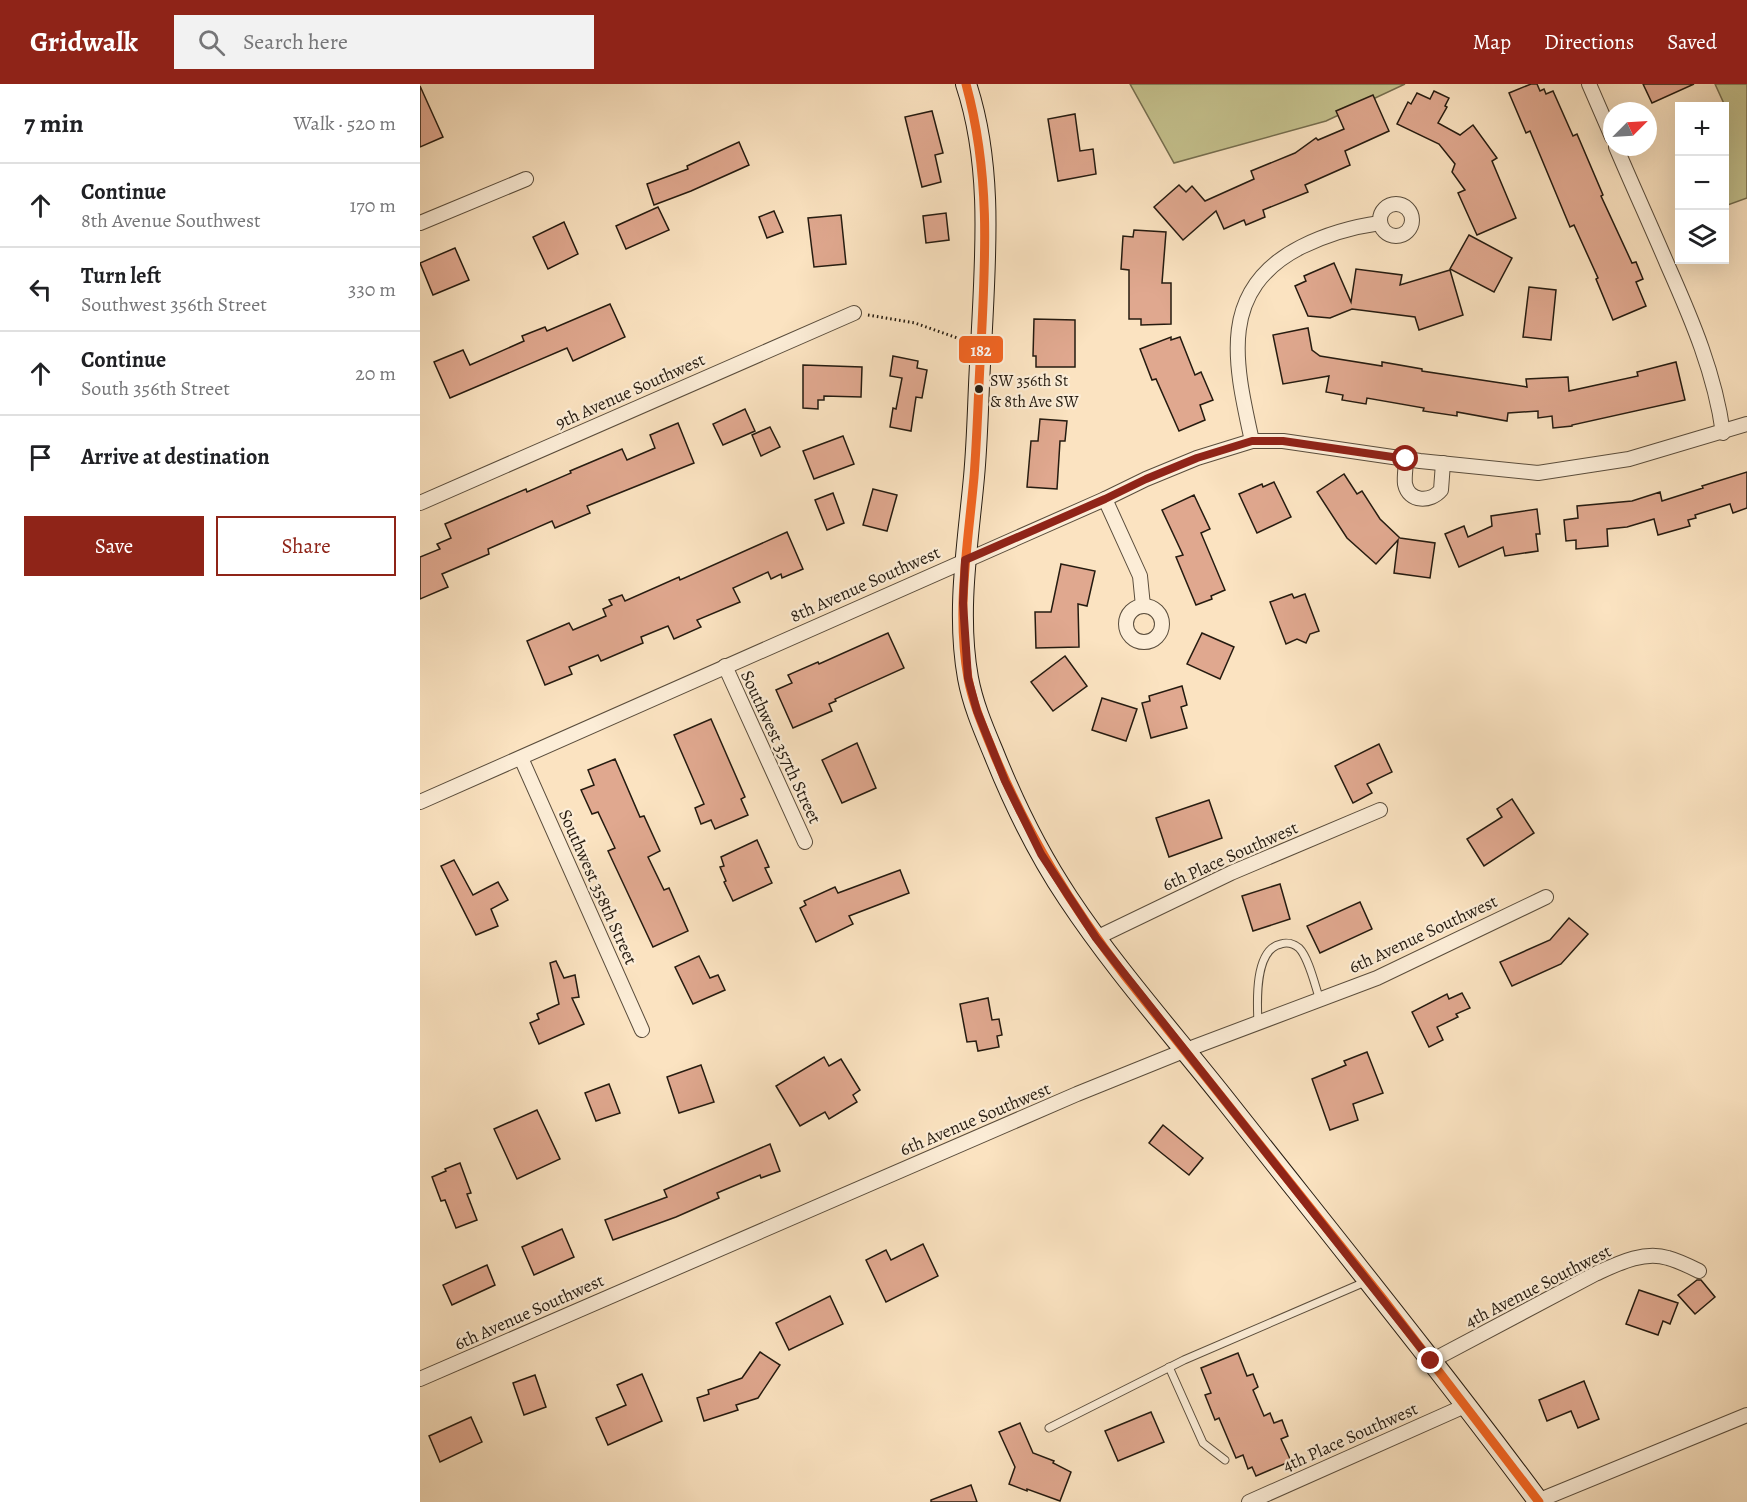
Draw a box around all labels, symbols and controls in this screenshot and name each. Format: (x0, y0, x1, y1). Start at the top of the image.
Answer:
search box (174, 15, 594, 69)
text: Gridwalk (30, 23, 138, 61)
icon: search (195, 26, 228, 59)
text: Search here (243, 27, 348, 57)
text: Map (1473, 28, 1511, 56)
text: Directions (1544, 28, 1634, 56)
text: Saved (1667, 28, 1717, 56)
north arrow (1603, 102, 1657, 156)
map controls (1675, 102, 1729, 264)
button: + (1675, 102, 1729, 156)
text: 7 min (24, 106, 84, 141)
text: Walk · 520 m (294, 110, 396, 137)
button: − (1675, 156, 1729, 210)
text: Continue (81, 177, 166, 207)
icon: ahead (24, 189, 57, 222)
text: 170 m (350, 192, 396, 219)
text: 8th Avenue Southwest (81, 207, 261, 234)
button: layers (1675, 210, 1729, 264)
text: Turn left (81, 261, 161, 291)
icon: left (24, 273, 57, 306)
text: 330 m (348, 276, 396, 303)
text: Southwest 356th Street (81, 291, 267, 318)
line badge: 182 (958, 335, 1004, 364)
text: 182 (970, 340, 992, 362)
text: Continue (81, 345, 166, 375)
street label: 9th Avenue Southwest (551, 347, 709, 435)
icon: ahead (24, 357, 57, 390)
text: 20 m (355, 360, 396, 387)
place label: SW 356th St & 8th Ave SW (990, 370, 1079, 413)
text: South 356th Street (81, 375, 230, 402)
marker: SW 356th St & 8th Ave SW (973, 383, 985, 395)
icon: arrive (24, 441, 57, 474)
text: Arrive at destination (81, 442, 270, 472)
route start (1392, 445, 1418, 471)
button: Save (24, 516, 204, 576)
button: Share (216, 516, 396, 576)
street label: 8th Avenue Southwest (786, 540, 944, 628)
street label: Southwest 357th Street (735, 666, 827, 828)
street label: Southwest 358th Street (553, 806, 643, 969)
street label: 6th Place Southwest (1158, 815, 1302, 897)
street label: 6th Avenue Southwest (1345, 889, 1501, 979)
street label: 6th Avenue Southwest (896, 1076, 1054, 1162)
street label: 4th Avenue Southwest (1461, 1239, 1615, 1333)
street label: 6th Avenue Southwest (450, 1268, 608, 1356)
route end (1417, 1347, 1443, 1373)
street label: 4th Place Southwest (1279, 1396, 1421, 1478)

